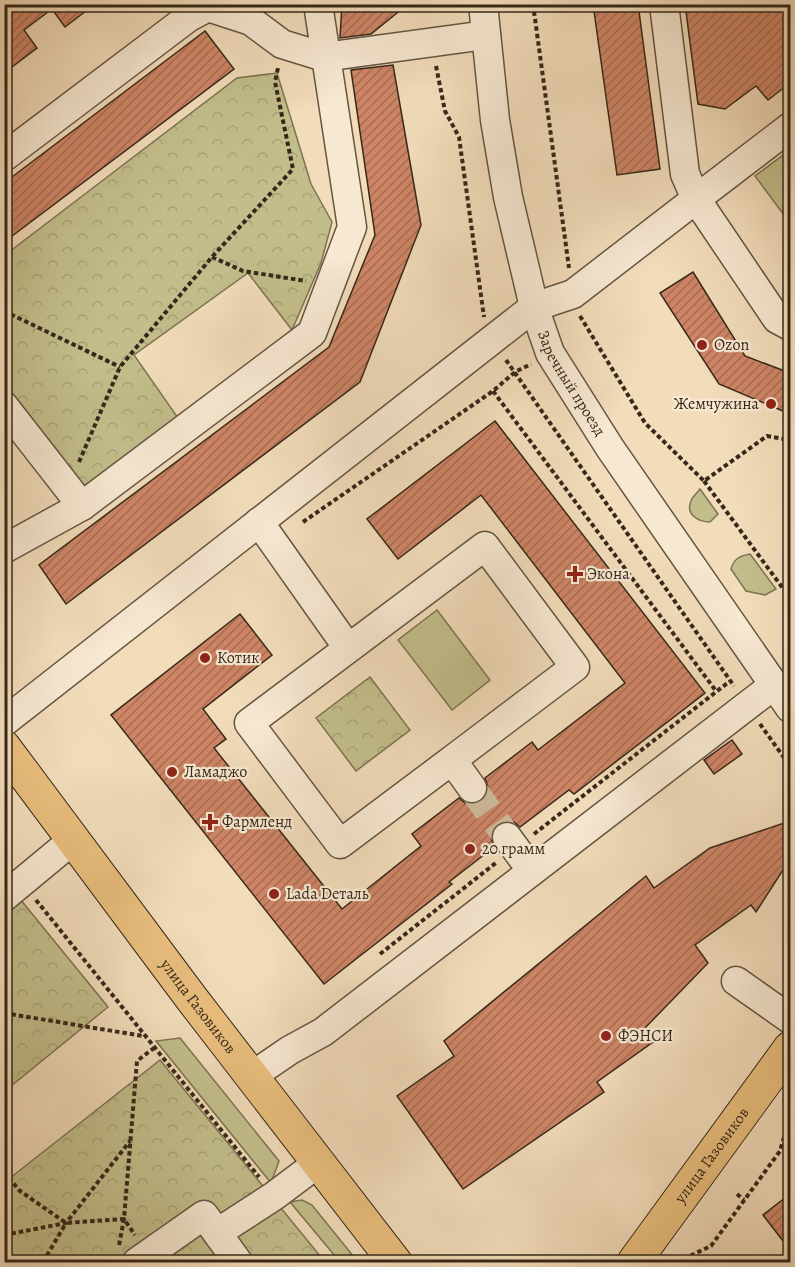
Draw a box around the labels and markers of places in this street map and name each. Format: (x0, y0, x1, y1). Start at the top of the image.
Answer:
place label: Ozon (714, 334, 749, 356)
marker: Ozon (695, 338, 709, 352)
place label: Жемчужина (674, 393, 760, 415)
marker: Жемчужина (764, 397, 778, 411)
place label: Экона (587, 563, 630, 585)
marker: Экона (568, 567, 582, 581)
place label: Котик (217, 647, 260, 669)
marker: Котик (198, 651, 212, 665)
place label: Ламаджо (184, 761, 247, 783)
marker: Ламаджо (165, 765, 179, 779)
place label: Фармленд (222, 811, 292, 833)
marker: Фармленд (203, 815, 217, 829)
place label: 20 грамм (482, 838, 545, 860)
marker: 20 грамм (463, 842, 477, 856)
place label: Lada Dеталь (286, 883, 369, 905)
marker: Lada Dеталь (267, 887, 281, 901)
place label: ФЭНСИ (618, 1025, 673, 1047)
marker: ФЭНСИ (599, 1029, 613, 1043)

